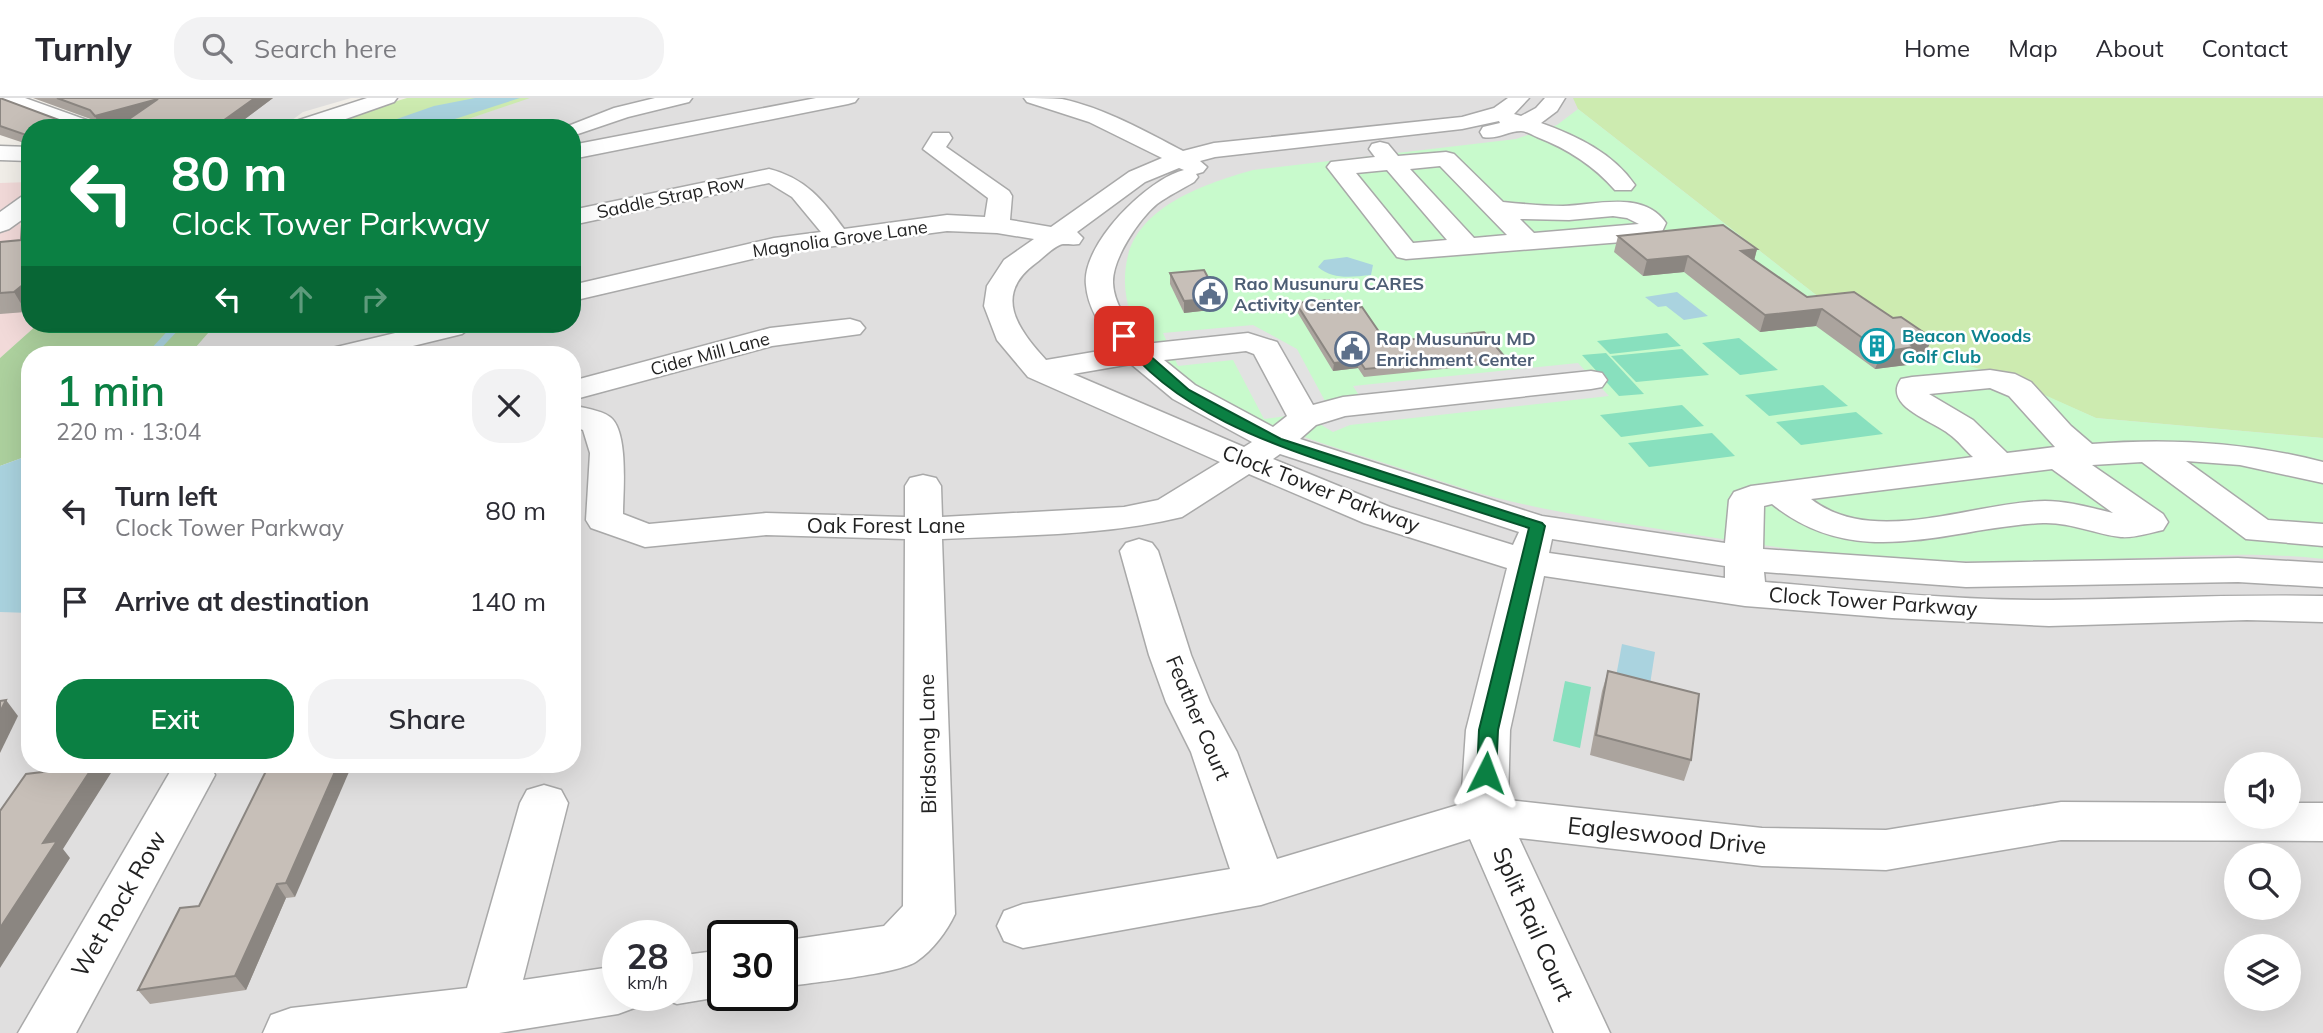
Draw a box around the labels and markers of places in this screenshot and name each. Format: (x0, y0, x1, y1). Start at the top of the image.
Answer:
place label: Rao Musunuru CARES Activity Center (1234, 272, 1424, 316)
public building icon: Rao Musunuru CARES Activity Center (1191, 275, 1229, 313)
pin (1094, 306, 1154, 366)
place label: Beacon Woods Golf Club (1902, 324, 2031, 368)
place label: Rap Musunuru MD Enrichment Center (1376, 327, 1536, 371)
building icon: Beacon Woods Golf Club (1858, 327, 1896, 365)
public building icon: Rap Musunuru MD Enrichment Center (1333, 330, 1371, 368)

